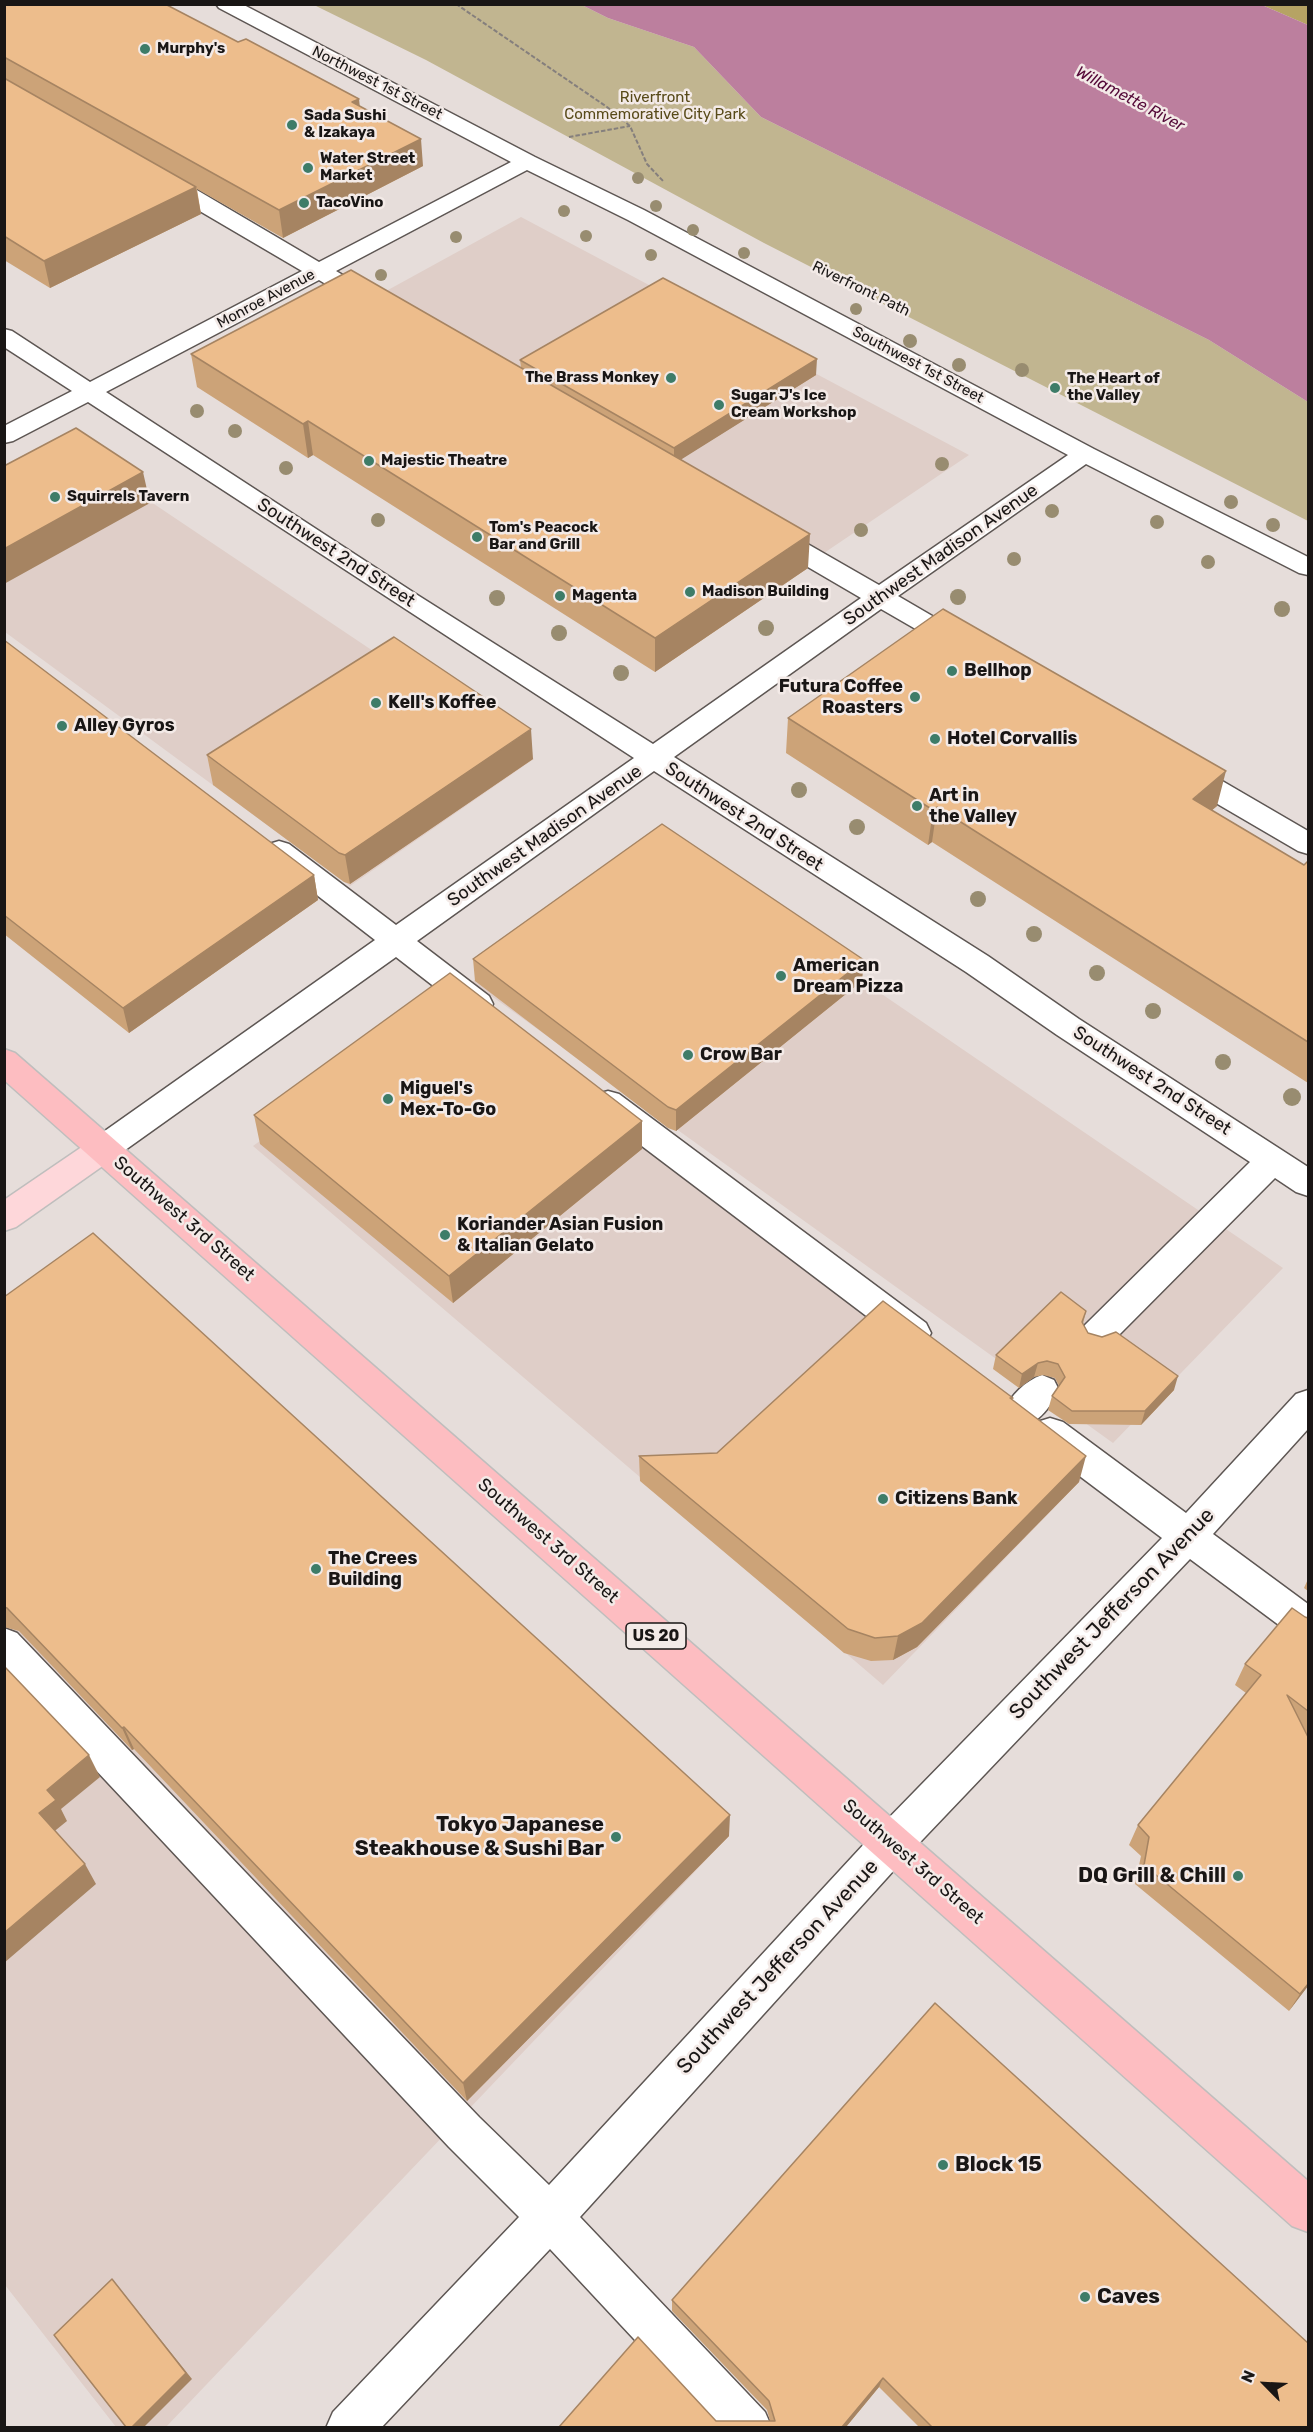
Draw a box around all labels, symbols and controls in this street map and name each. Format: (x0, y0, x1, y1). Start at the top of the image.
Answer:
place label: Murphy's (157, 40, 225, 58)
marker: Murphy's (138, 42, 152, 56)
street label: Northwest 1st Street (309, 42, 445, 124)
water label: Willamette River (1073, 62, 1187, 136)
park label: Riverfront Commemorative City Park (564, 89, 746, 124)
place label: Sada Sushi & Izakaya (304, 107, 386, 142)
marker: Sada Sushi & Izakaya (285, 118, 299, 132)
place label: Water Street Market (320, 150, 415, 185)
marker: Water Street Market (301, 161, 315, 175)
place label: TacoVino (316, 194, 384, 212)
marker: TacoVino (297, 196, 311, 210)
street label: Riverfront Path (809, 258, 913, 320)
street label: Monroe Avenue (214, 266, 318, 332)
street label: Southwest 1st Street (849, 323, 987, 407)
place label: The Brass Monkey (525, 369, 659, 387)
place label: The Heart of the Valley (1067, 370, 1160, 405)
marker: The Brass Monkey (664, 371, 678, 385)
marker: The Heart of the Valley (1048, 381, 1062, 395)
place label: Sugar J's Ice Cream Workshop (731, 387, 856, 422)
marker: Sugar J's Ice Cream Workshop (712, 398, 726, 412)
place label: Majestic Theatre (381, 452, 507, 470)
marker: Majestic Theatre (362, 454, 376, 468)
street label: Southwest Madison Avenue (840, 480, 1042, 630)
place label: Squirrels Tavern (67, 488, 189, 506)
marker: Squirrels Tavern (48, 490, 62, 504)
street label: Southwest 2nd Street (253, 494, 419, 612)
place label: Tom's Peacock Bar and Grill (489, 519, 598, 554)
marker: Tom's Peacock Bar and Grill (470, 530, 484, 544)
place label: Madison Building (702, 583, 829, 601)
marker: Madison Building (683, 585, 697, 599)
place label: Magenta (572, 587, 637, 605)
marker: Magenta (553, 589, 567, 603)
place label: Bellhop (964, 660, 1032, 682)
marker: Bellhop (945, 664, 959, 678)
place label: Futura Coffee Roasters (779, 676, 903, 718)
marker: Futura Coffee Roasters (908, 690, 922, 704)
place label: Kell's Koffee (388, 692, 496, 714)
marker: Kell's Koffee (369, 696, 383, 710)
place label: Alley Gyros (74, 715, 175, 737)
marker: Alley Gyros (55, 719, 69, 733)
place label: Hotel Corvallis (947, 728, 1078, 750)
marker: Hotel Corvallis (928, 732, 942, 746)
street label: Southwest 2nd Street (661, 758, 827, 876)
street label: Southwest Madison Avenue (444, 761, 646, 911)
place label: Art in the Valley (929, 785, 1017, 828)
marker: Art in the Valley (910, 799, 924, 813)
place label: American Dream Pizza (793, 955, 903, 998)
marker: American Dream Pizza (774, 969, 788, 983)
street label: Southwest 2nd Street (1069, 1022, 1235, 1140)
place label: Crow Bar (700, 1044, 782, 1066)
marker: Crow Bar (681, 1048, 695, 1062)
place label: Miguel's Mex-To-Go (400, 1078, 496, 1120)
marker: Miguel's Mex-To-Go (381, 1092, 395, 1106)
street label: Southwest 3rd Street (109, 1152, 259, 1286)
place label: Koriander Asian Fusion & Italian Gelato (457, 1214, 663, 1256)
marker: Koriander Asian Fusion & Italian Gelato (438, 1228, 452, 1242)
street label: Southwest 3rd Street (473, 1474, 623, 1608)
place label: Citizens Bank (895, 1488, 1018, 1510)
marker: Citizens Bank (876, 1492, 890, 1506)
street label: Southwest Jefferson Avenue (1004, 1503, 1220, 1725)
place label: The Crees Building (328, 1548, 417, 1590)
marker: The Crees Building (309, 1562, 323, 1576)
road number: US 20 (626, 1623, 686, 1649)
street label: Southwest 3rd Street (838, 1795, 988, 1929)
place label: Tokyo Japanese Steakhouse & Sushi Bar (355, 1812, 604, 1862)
marker: Tokyo Japanese Steakhouse & Sushi Bar (609, 1830, 623, 1844)
street label: Southwest Jefferson Avenue (672, 1854, 884, 2080)
place label: DQ Grill & Chill (1078, 1863, 1226, 1889)
marker: DQ Grill & Chill (1231, 1869, 1245, 1883)
place label: Block 15 (955, 2152, 1042, 2178)
marker: Block 15 (936, 2158, 950, 2172)
place label: Caves (1097, 2284, 1160, 2310)
marker: Caves (1078, 2290, 1092, 2304)
north arrow (1235, 2354, 1295, 2414)
text: N (1237, 2367, 1259, 2386)

